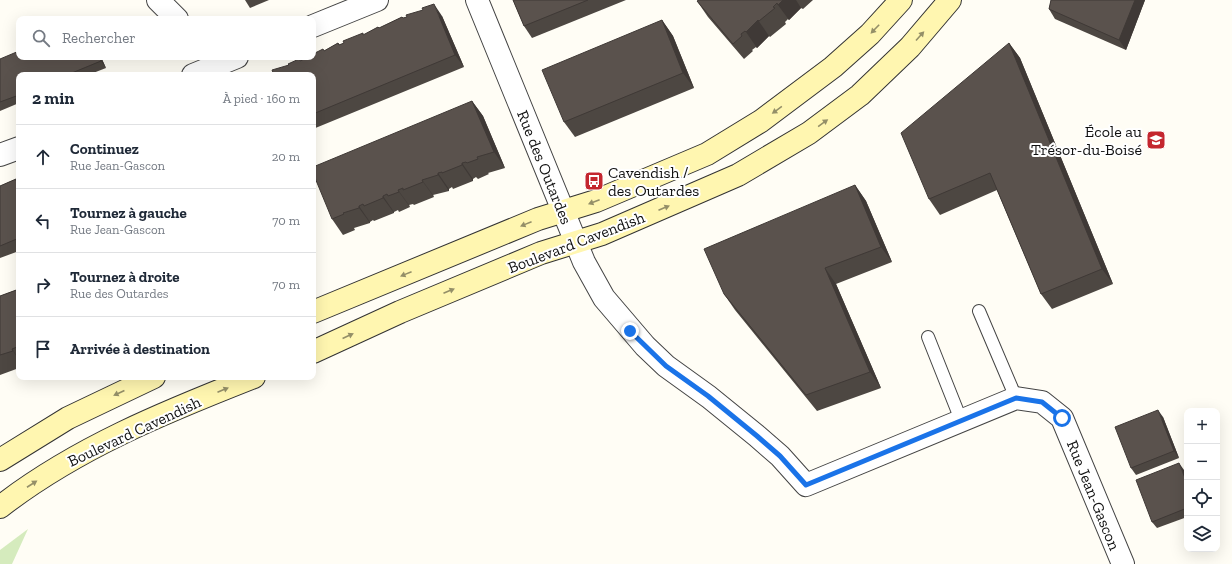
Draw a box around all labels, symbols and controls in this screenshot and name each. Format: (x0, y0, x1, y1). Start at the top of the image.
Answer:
search box (16, 16, 316, 60)
one-way arrow (870, 24, 880, 34)
icon: search (30, 27, 52, 49)
text: Rechercher (62, 29, 136, 47)
one-way arrow (915, 31, 924, 42)
text: 2 min (32, 88, 74, 108)
text: À pied · 160 m (223, 91, 300, 106)
one-way arrow (771, 106, 782, 114)
street label: Rue des Outardes (513, 107, 576, 227)
one-way arrow (818, 119, 828, 127)
place label: École au Trésor-du-Boisé (1031, 122, 1142, 159)
school or university icon: École au Trésor-du-Boisé (1145, 129, 1167, 151)
text: Continuez (70, 140, 139, 158)
icon: ahead (32, 146, 54, 168)
text: 20 m (272, 149, 300, 164)
text: Rue Jean-Gascon (70, 158, 165, 173)
place label: Cavendish / des Outardes (608, 163, 699, 200)
bus stop icon: Cavendish / des Outardes (583, 170, 605, 192)
one-way arrow (587, 199, 599, 205)
text: Tournez à gauche (70, 204, 187, 222)
one-way arrow (658, 205, 670, 211)
street label: Boulevard Cavendish (505, 208, 647, 277)
icon: left (32, 210, 54, 232)
text: 70 m (272, 213, 300, 228)
text: Rue Jean-Gascon (70, 222, 165, 237)
one-way arrow (519, 222, 531, 228)
text: Tournez à droite (70, 268, 180, 286)
one-way arrow (399, 271, 411, 277)
icon: right (32, 274, 54, 296)
text: 70 m (272, 277, 300, 292)
text: Rue des Outardes (70, 286, 169, 301)
one-way arrow (444, 288, 456, 294)
route end (621, 322, 639, 340)
one-way arrow (343, 333, 354, 339)
icon: arrive (32, 338, 54, 360)
text: Arrivée à destination (70, 340, 210, 358)
one-way arrow (218, 387, 229, 393)
one-way arrow (113, 390, 124, 396)
street label: Boulevard Cavendish (65, 392, 204, 471)
map controls (1184, 408, 1220, 552)
button: + (1184, 408, 1220, 444)
route start (1053, 409, 1071, 427)
street label: Rue Jean-Gascon (1063, 437, 1125, 554)
button: − (1184, 444, 1220, 480)
one-way arrow (26, 480, 37, 488)
button: locate (1184, 480, 1220, 516)
button: layers (1184, 516, 1220, 552)

